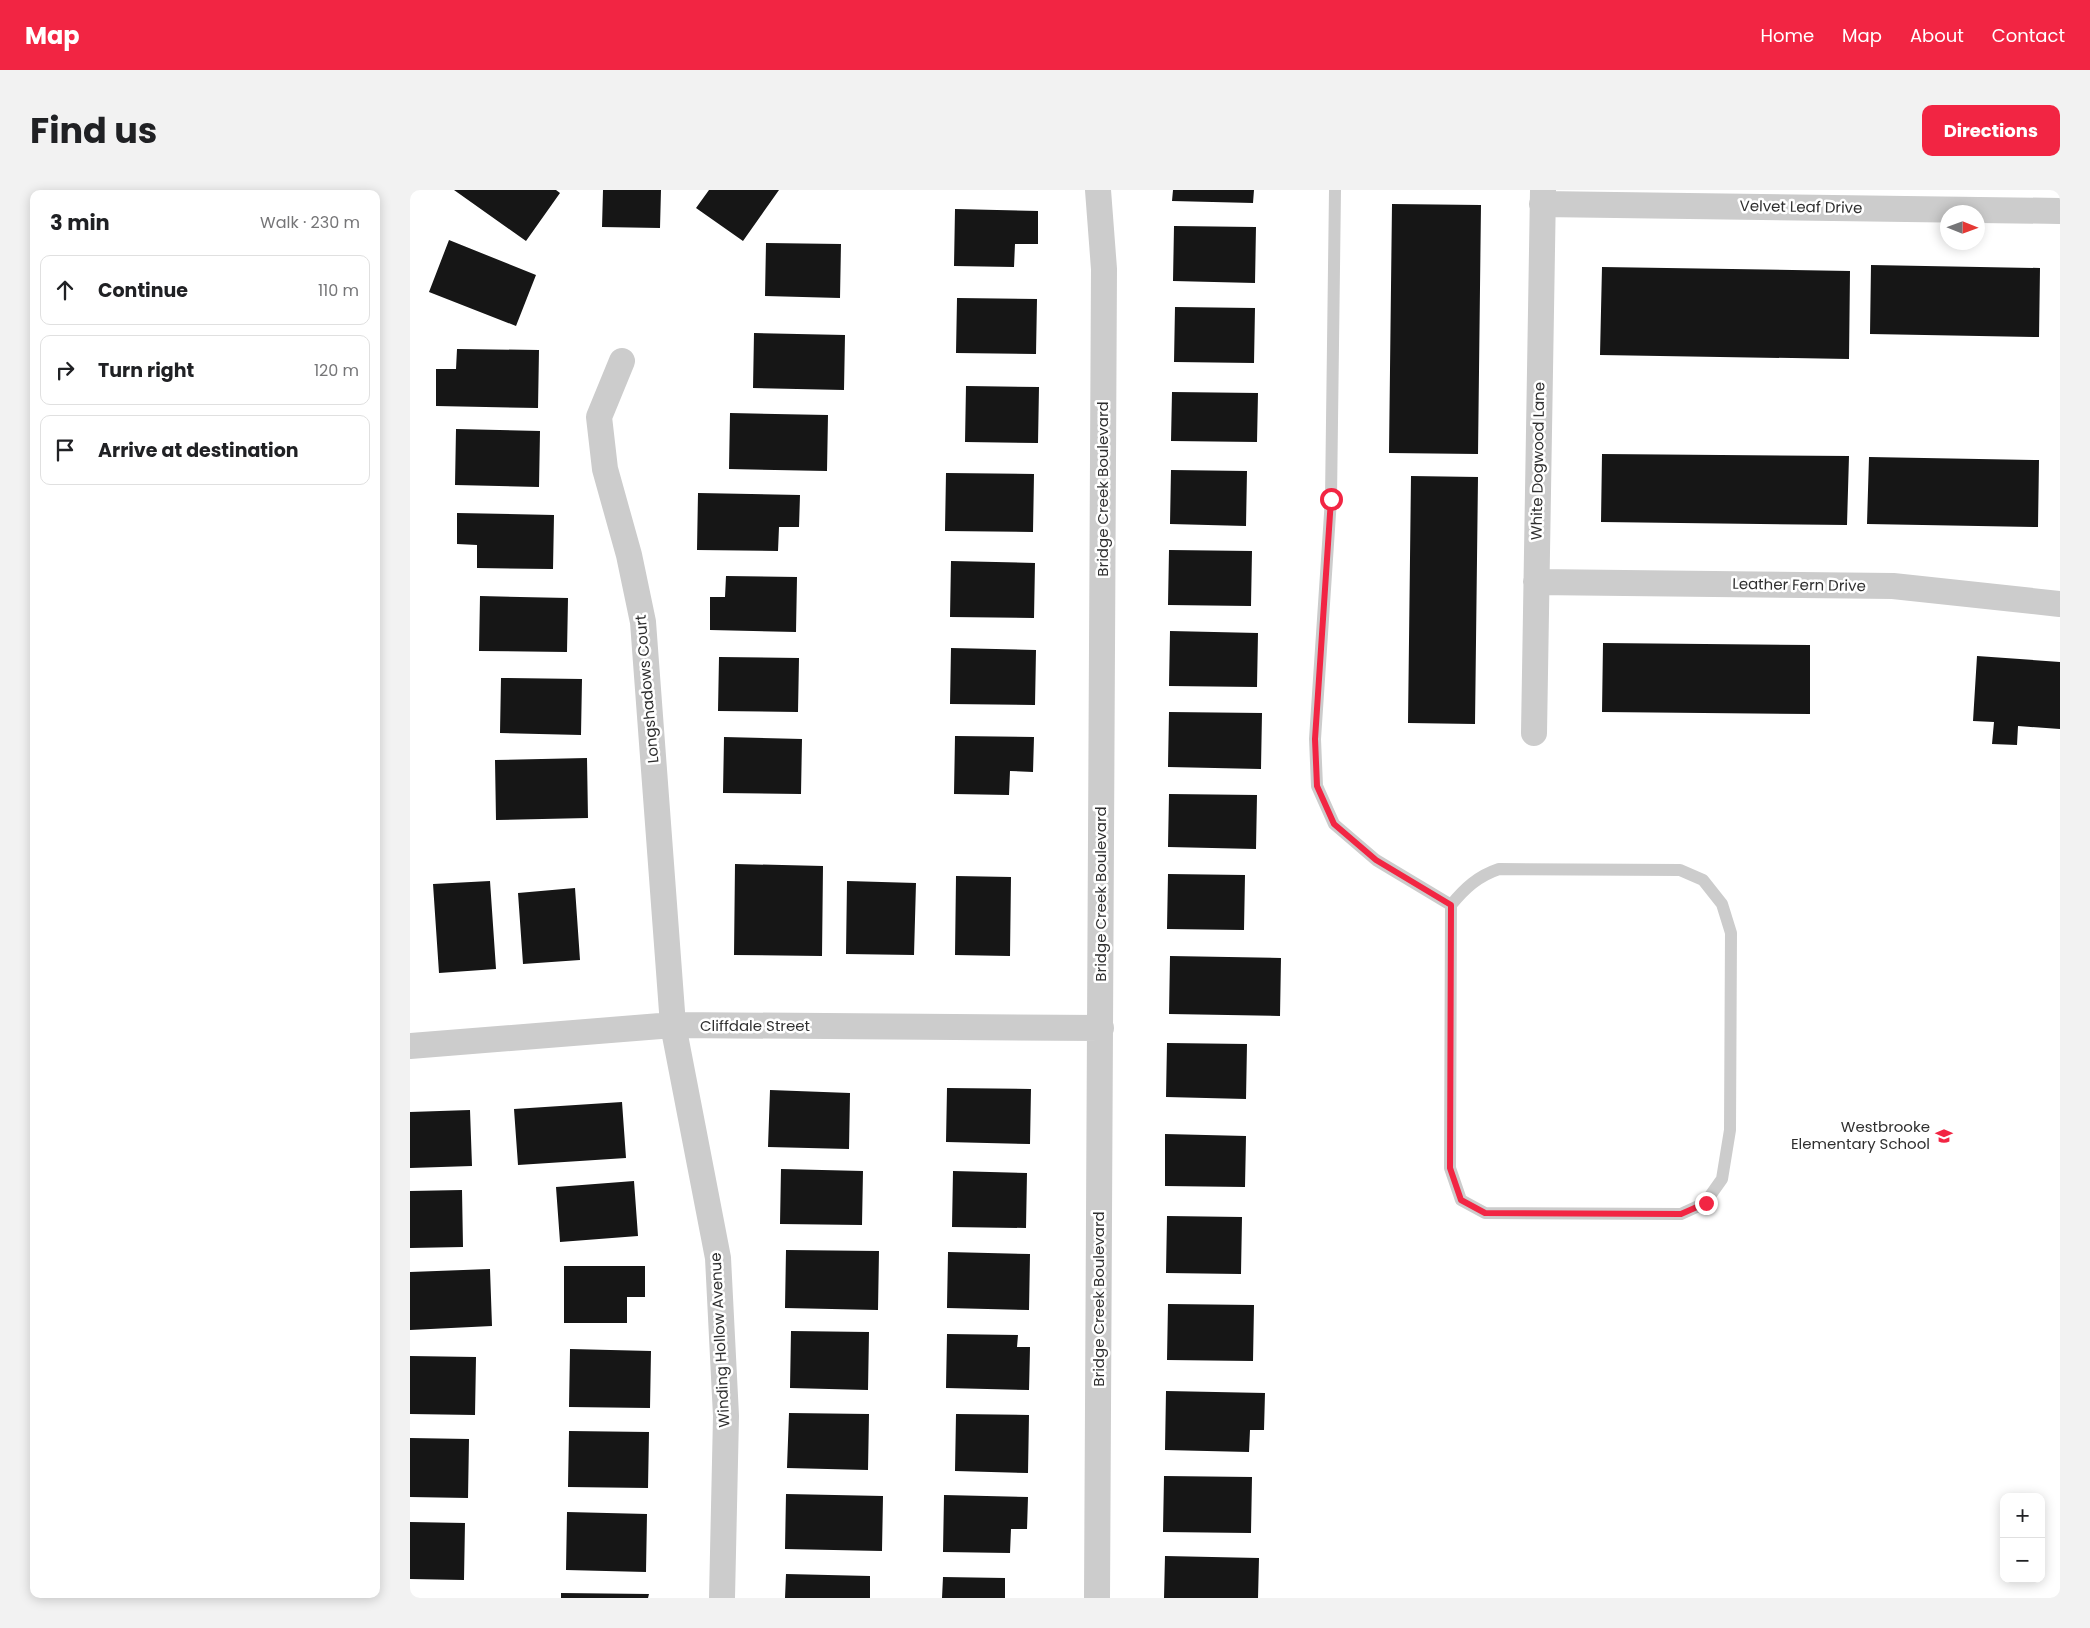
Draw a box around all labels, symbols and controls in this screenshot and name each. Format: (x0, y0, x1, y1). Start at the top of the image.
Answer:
text: Map (25, 19, 80, 52)
text: Home (1760, 23, 1814, 48)
text: Map (1842, 23, 1882, 48)
text: About (1910, 23, 1964, 48)
text: Contact (1992, 23, 2065, 48)
button: Directions (1922, 105, 2060, 156)
text: Find us (30, 106, 157, 155)
street label: Velvet Leaf Drive (1739, 195, 1863, 218)
north arrow (1940, 205, 1985, 250)
text: 3 min (50, 208, 110, 237)
text: Walk · 230 m (260, 211, 360, 234)
icon: ahead (51, 276, 79, 304)
text: Continue (98, 277, 188, 304)
text: 110 m (318, 279, 359, 302)
icon: right (51, 356, 79, 384)
text: Turn right (98, 357, 194, 384)
text: 120 m (314, 359, 359, 382)
street label: White Dogwood Lane (1526, 382, 1549, 540)
street label: Bridge Creek Boulevard (1092, 401, 1113, 577)
icon: arrive (51, 436, 79, 464)
text: Arrive at destination (98, 437, 299, 464)
route start (1320, 488, 1343, 511)
street label: Leather Fern Drive (1732, 573, 1866, 596)
street label: Longshadows Court (630, 614, 663, 764)
street label: Bridge Creek Boulevard (1090, 806, 1111, 982)
street label: Cliffdale Street (700, 1015, 810, 1036)
place label: Westbrooke Elementary School (1791, 1116, 1930, 1154)
school or university icon: Westbrooke Elementary School (1934, 1126, 1954, 1146)
route end (1695, 1192, 1718, 1215)
street label: Bridge Creek Boulevard (1088, 1211, 1109, 1387)
street label: Winding Hollow Avenue (704, 1252, 735, 1428)
map controls (2000, 1493, 2045, 1583)
button: + (2000, 1493, 2045, 1538)
button: − (2000, 1538, 2045, 1583)

